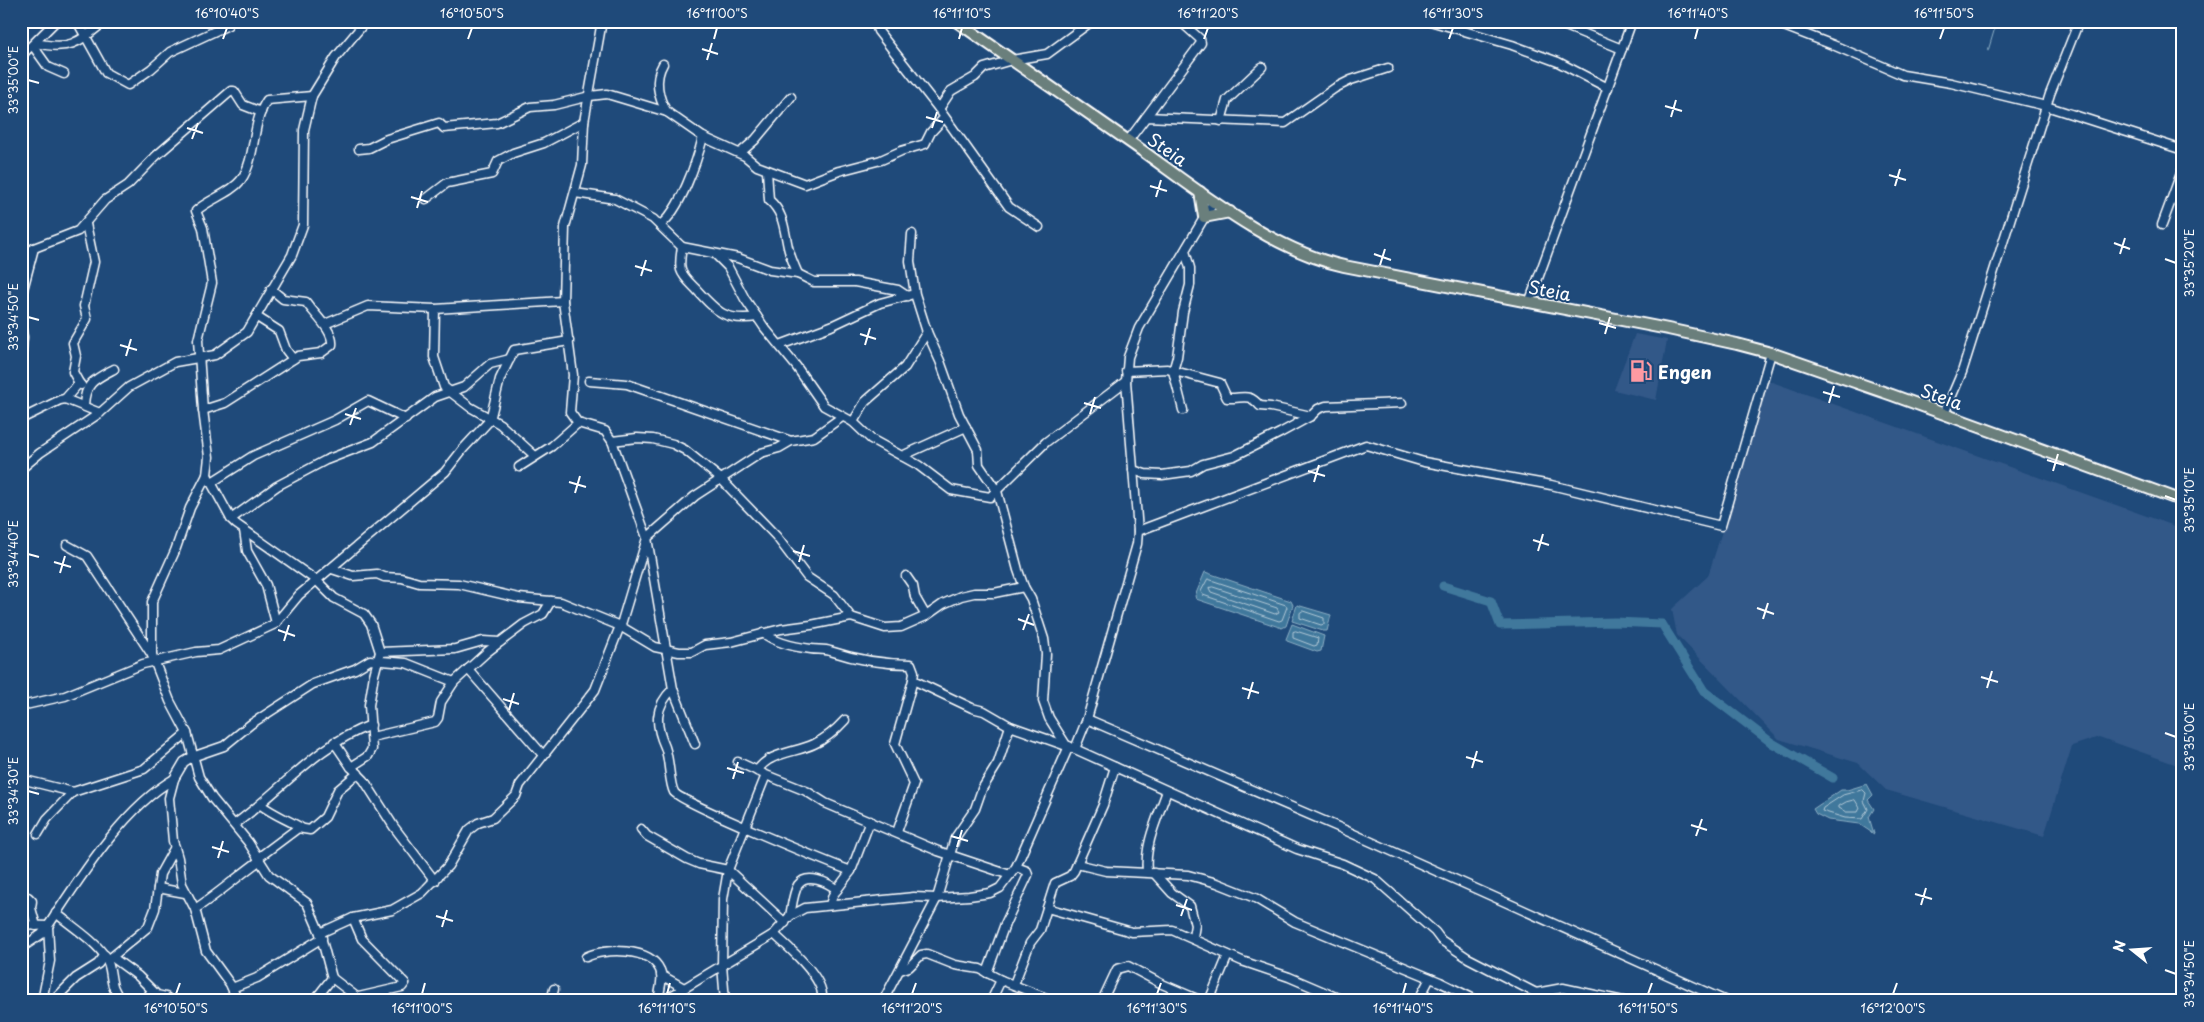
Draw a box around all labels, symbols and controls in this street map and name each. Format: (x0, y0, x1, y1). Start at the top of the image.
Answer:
text: 16°10'40"S (195, 4, 259, 22)
text: 16°10'50"S (440, 4, 504, 22)
text: 16°11'00"S (686, 4, 748, 22)
text: 16°11'10"S (933, 4, 991, 22)
text: 16°11'20"S (1177, 4, 1239, 22)
text: 16°11'30"S (1423, 4, 1483, 22)
text: 16°11'40"S (1668, 4, 1728, 22)
text: 16°11'50"S (1914, 4, 1974, 22)
text: 33°35'00"E (4, 46, 22, 114)
street label: Steia (1143, 126, 1193, 172)
text: 33°35'20"E (2180, 229, 2198, 297)
street label: Steia (1526, 273, 1574, 307)
text: 33°34'50"E (4, 283, 22, 351)
fuel station icon: Engen (1628, 358, 1654, 384)
place label: Engen (1658, 358, 1712, 385)
street label: Steia (1917, 376, 1967, 416)
text: 33°35'10"E (2180, 467, 2198, 533)
text: 33°34'40"E (4, 520, 22, 588)
text: 33°35'00"E (2180, 703, 2198, 771)
text: 33°34'30"E (4, 757, 22, 825)
north arrow (2106, 924, 2156, 974)
text: N (2107, 938, 2131, 954)
text: 33°34'50"E (2180, 940, 2198, 1008)
text: 16°10'50"S (144, 999, 208, 1017)
text: 16°11'00"S (391, 999, 453, 1017)
text: 16°11'10"S (638, 999, 696, 1017)
text: 16°11'20"S (881, 999, 943, 1017)
text: 16°11'30"S (1127, 999, 1187, 1017)
text: 16°11'40"S (1373, 999, 1433, 1017)
text: 16°11'50"S (1618, 999, 1678, 1017)
text: 16°12'00"S (1861, 999, 1925, 1017)

